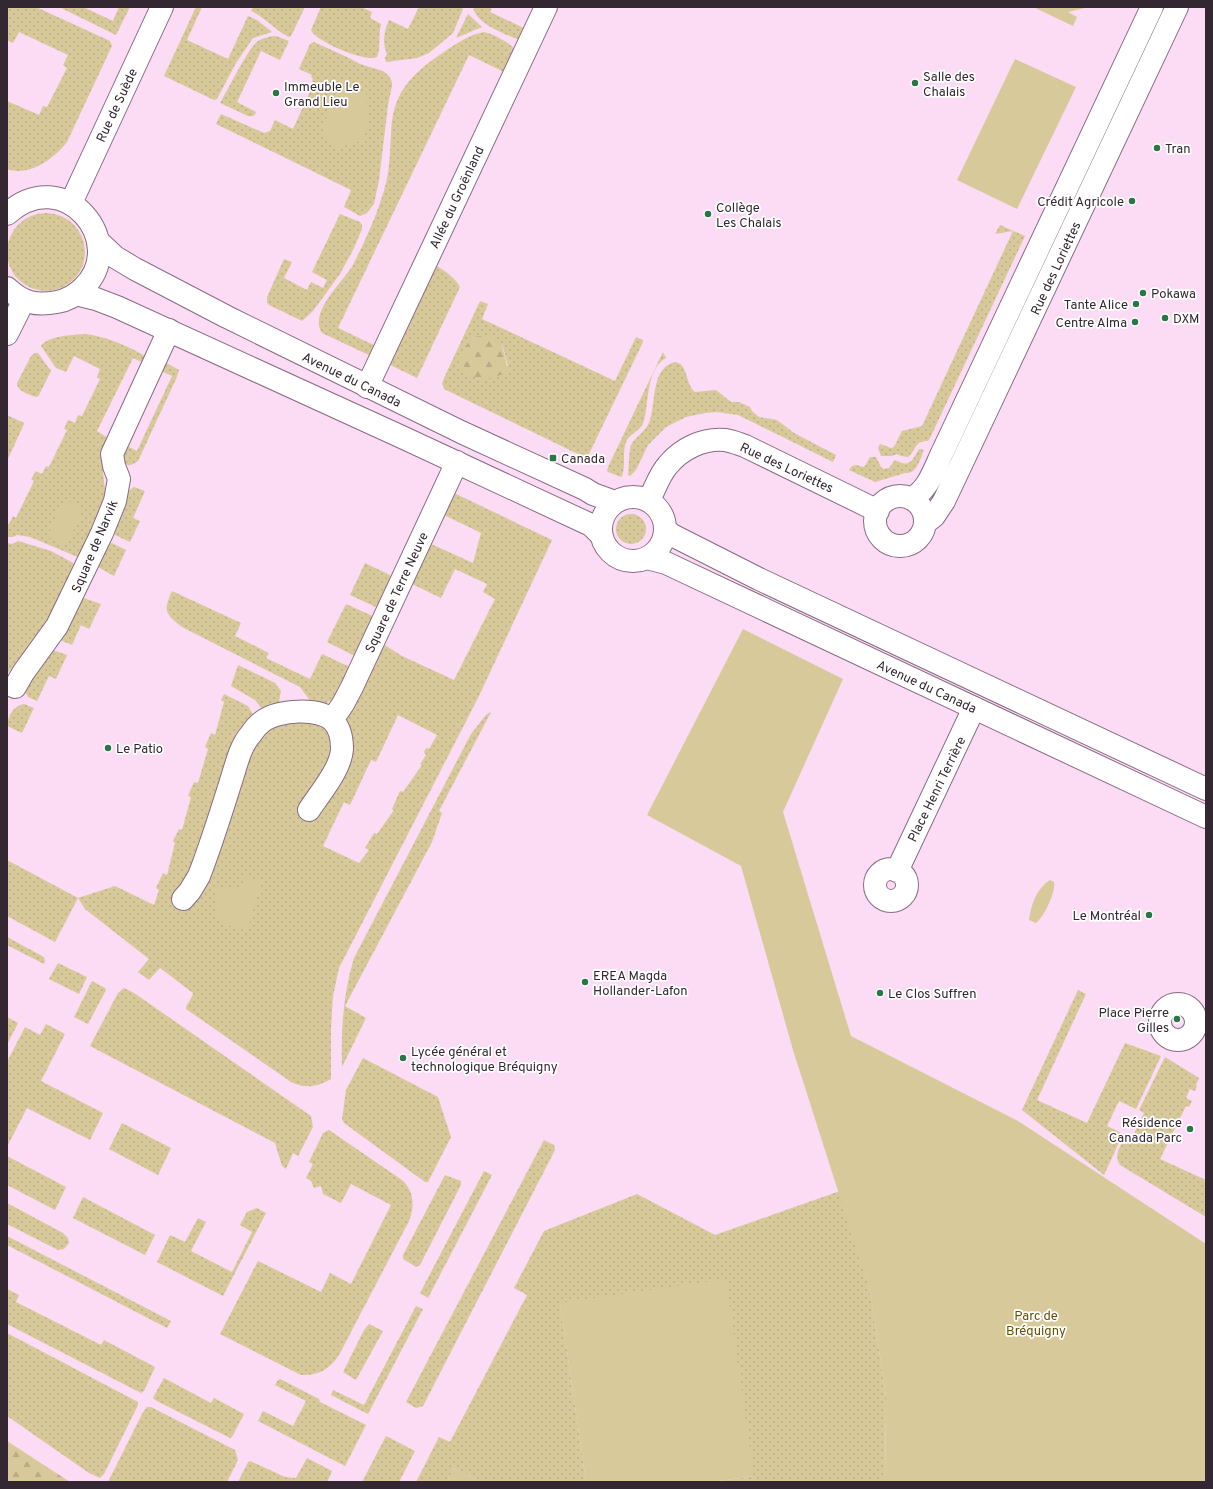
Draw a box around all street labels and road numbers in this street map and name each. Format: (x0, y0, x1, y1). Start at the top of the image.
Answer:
street label: Rue de Suède (94, 66, 142, 145)
street label: Allée du Groënland (427, 144, 489, 252)
street label: Rue des Loriettes (1028, 220, 1085, 318)
street label: Avenue du Canada (299, 350, 403, 412)
street label: Rue des Loriettes (737, 440, 835, 497)
street label: Square de Narvik (69, 498, 123, 596)
street label: Square de Terre Neuve (363, 530, 433, 656)
street label: Avenue du Canada (874, 658, 979, 718)
street label: Place Henri Terrière (905, 735, 970, 845)

